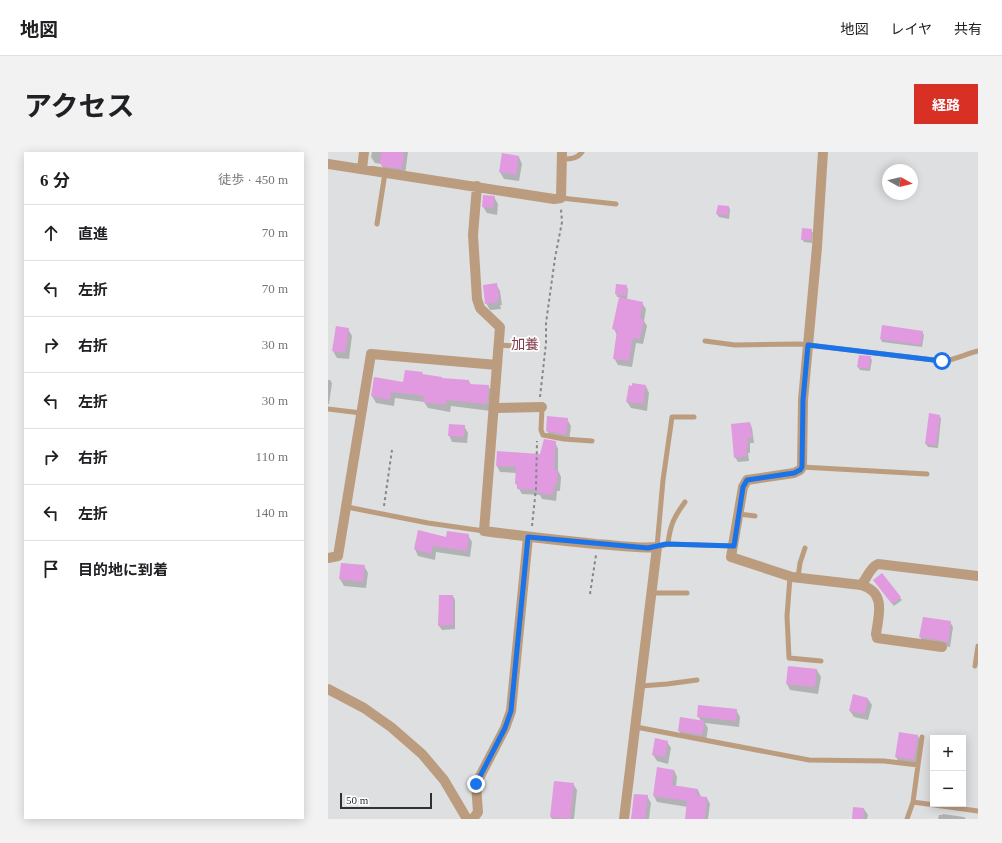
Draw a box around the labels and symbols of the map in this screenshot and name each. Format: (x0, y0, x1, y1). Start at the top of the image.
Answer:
north arrow (882, 164, 918, 200)
district label: 加養 (511, 337, 539, 352)
route start (933, 352, 951, 370)
route end (467, 775, 485, 793)
scale bar (340, 791, 432, 810)

